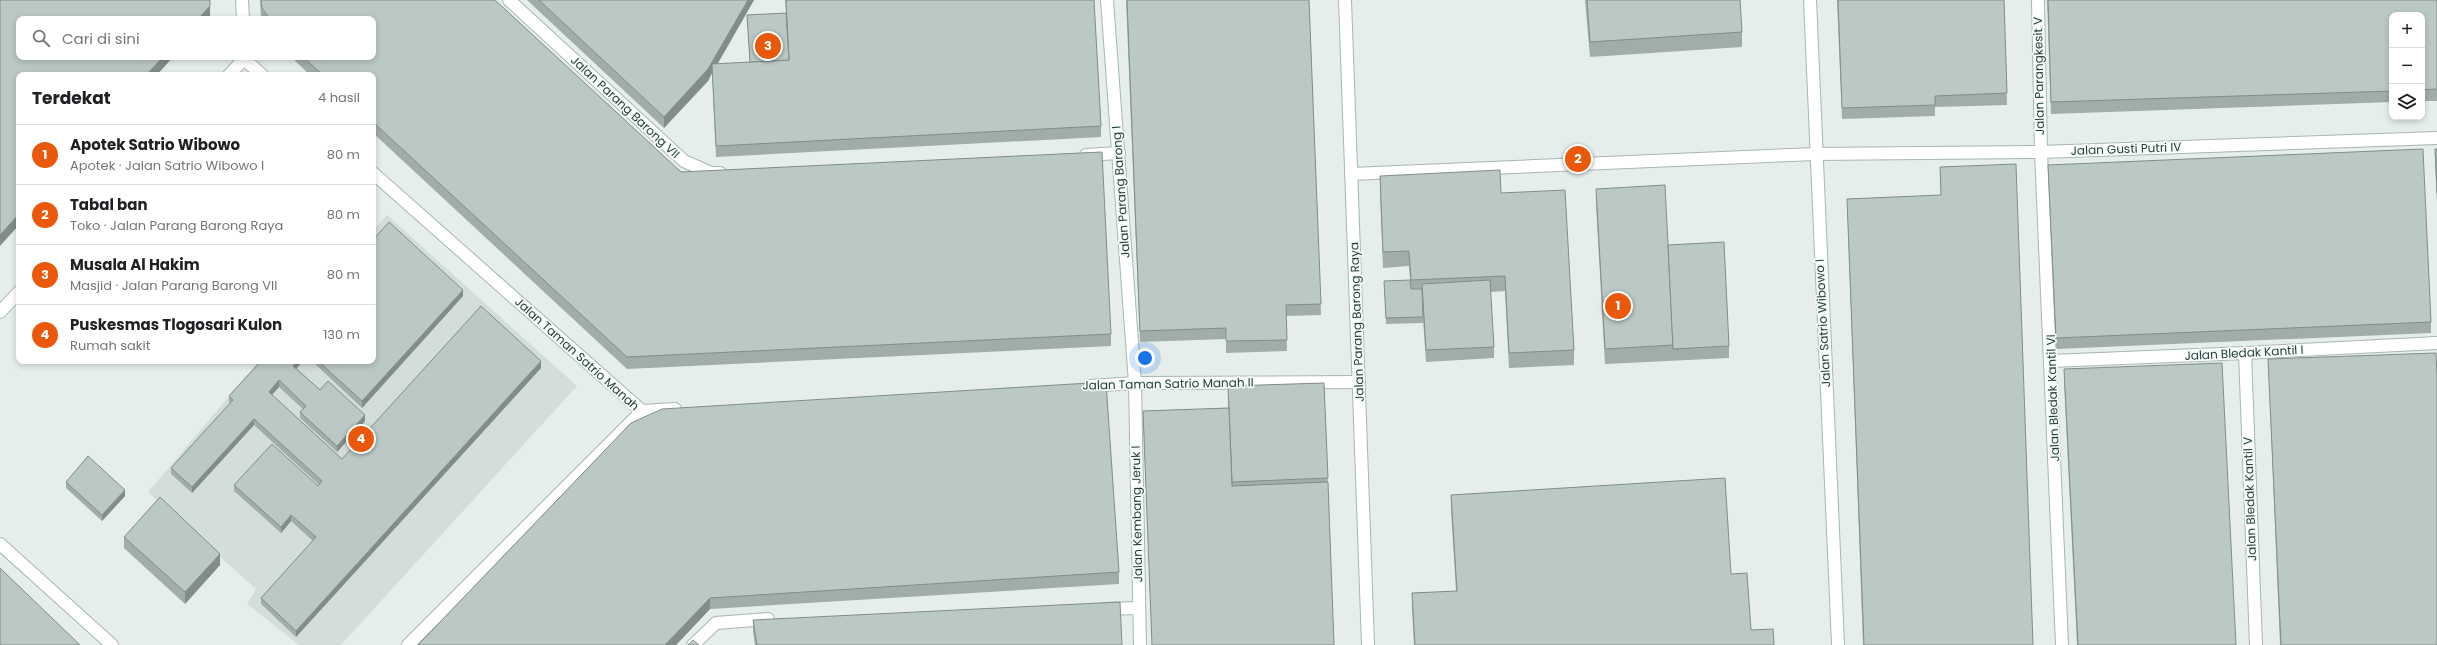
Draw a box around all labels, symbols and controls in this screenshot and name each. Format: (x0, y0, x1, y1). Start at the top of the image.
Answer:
map controls (2389, 12, 2425, 120)
button: + (2389, 12, 2425, 48)
search box (16, 16, 376, 60)
street label: Jalan Parangkesit V (2029, 17, 2048, 135)
icon: search (30, 27, 52, 49)
text: Cari di sini (62, 28, 140, 49)
pin: 3 (755, 31, 781, 61)
button: − (2389, 48, 2425, 84)
street label: Jalan Parang Barong VII (567, 51, 684, 162)
button: layers (2389, 84, 2425, 120)
text: Terdekat (32, 86, 111, 110)
text: 4 hasil (318, 88, 360, 107)
street label: Jalan Parang Barong I (1107, 125, 1134, 259)
text: Apotek Satrio Wibowo (70, 134, 240, 155)
street label: Jalan Gusti Putri IV (2070, 138, 2182, 159)
pin: 2 (1565, 144, 1591, 174)
text: 1 (43, 145, 47, 164)
text: 80 m (327, 145, 360, 164)
text: Apotek · Jalan Satrio Wibowo I (70, 156, 264, 175)
text: Tabal ban (70, 194, 148, 215)
text: 2 (41, 205, 49, 224)
text: 80 m (327, 205, 360, 224)
text: Toko · Jalan Parang Barong Raya (70, 216, 283, 235)
street label: Jalan Parang Barong Raya (1345, 242, 1368, 402)
text: Musala Al Hakim (70, 254, 200, 275)
street label: Jalan Satrio Wibowo I (1811, 258, 1834, 388)
text: 3 (41, 265, 49, 284)
text: 80 m (327, 265, 360, 284)
text: Masjid · Jalan Parang Barong VII (70, 276, 277, 295)
pin: 1 (1605, 291, 1631, 321)
street label: Jalan Taman Satrio Manah (511, 293, 643, 414)
text: Puskesmas Tlogosari Kulon (70, 314, 282, 335)
text: 4 (41, 325, 49, 344)
text: 130 m (323, 325, 360, 344)
street label: Jalan Bledak Kantil VI (2042, 334, 2063, 462)
text: Rumah sakit (70, 336, 150, 355)
street label: Jalan Bledak Kantil I (2184, 341, 2304, 364)
your location (1135, 348, 1155, 368)
street label: Jalan Taman Satrio Manah II (1082, 374, 1254, 393)
pin: 4 (348, 424, 374, 454)
street label: Jalan Bledak Kantil V (2239, 437, 2260, 561)
street label: Jalan Kembang Jeruk I (1127, 445, 1146, 583)

